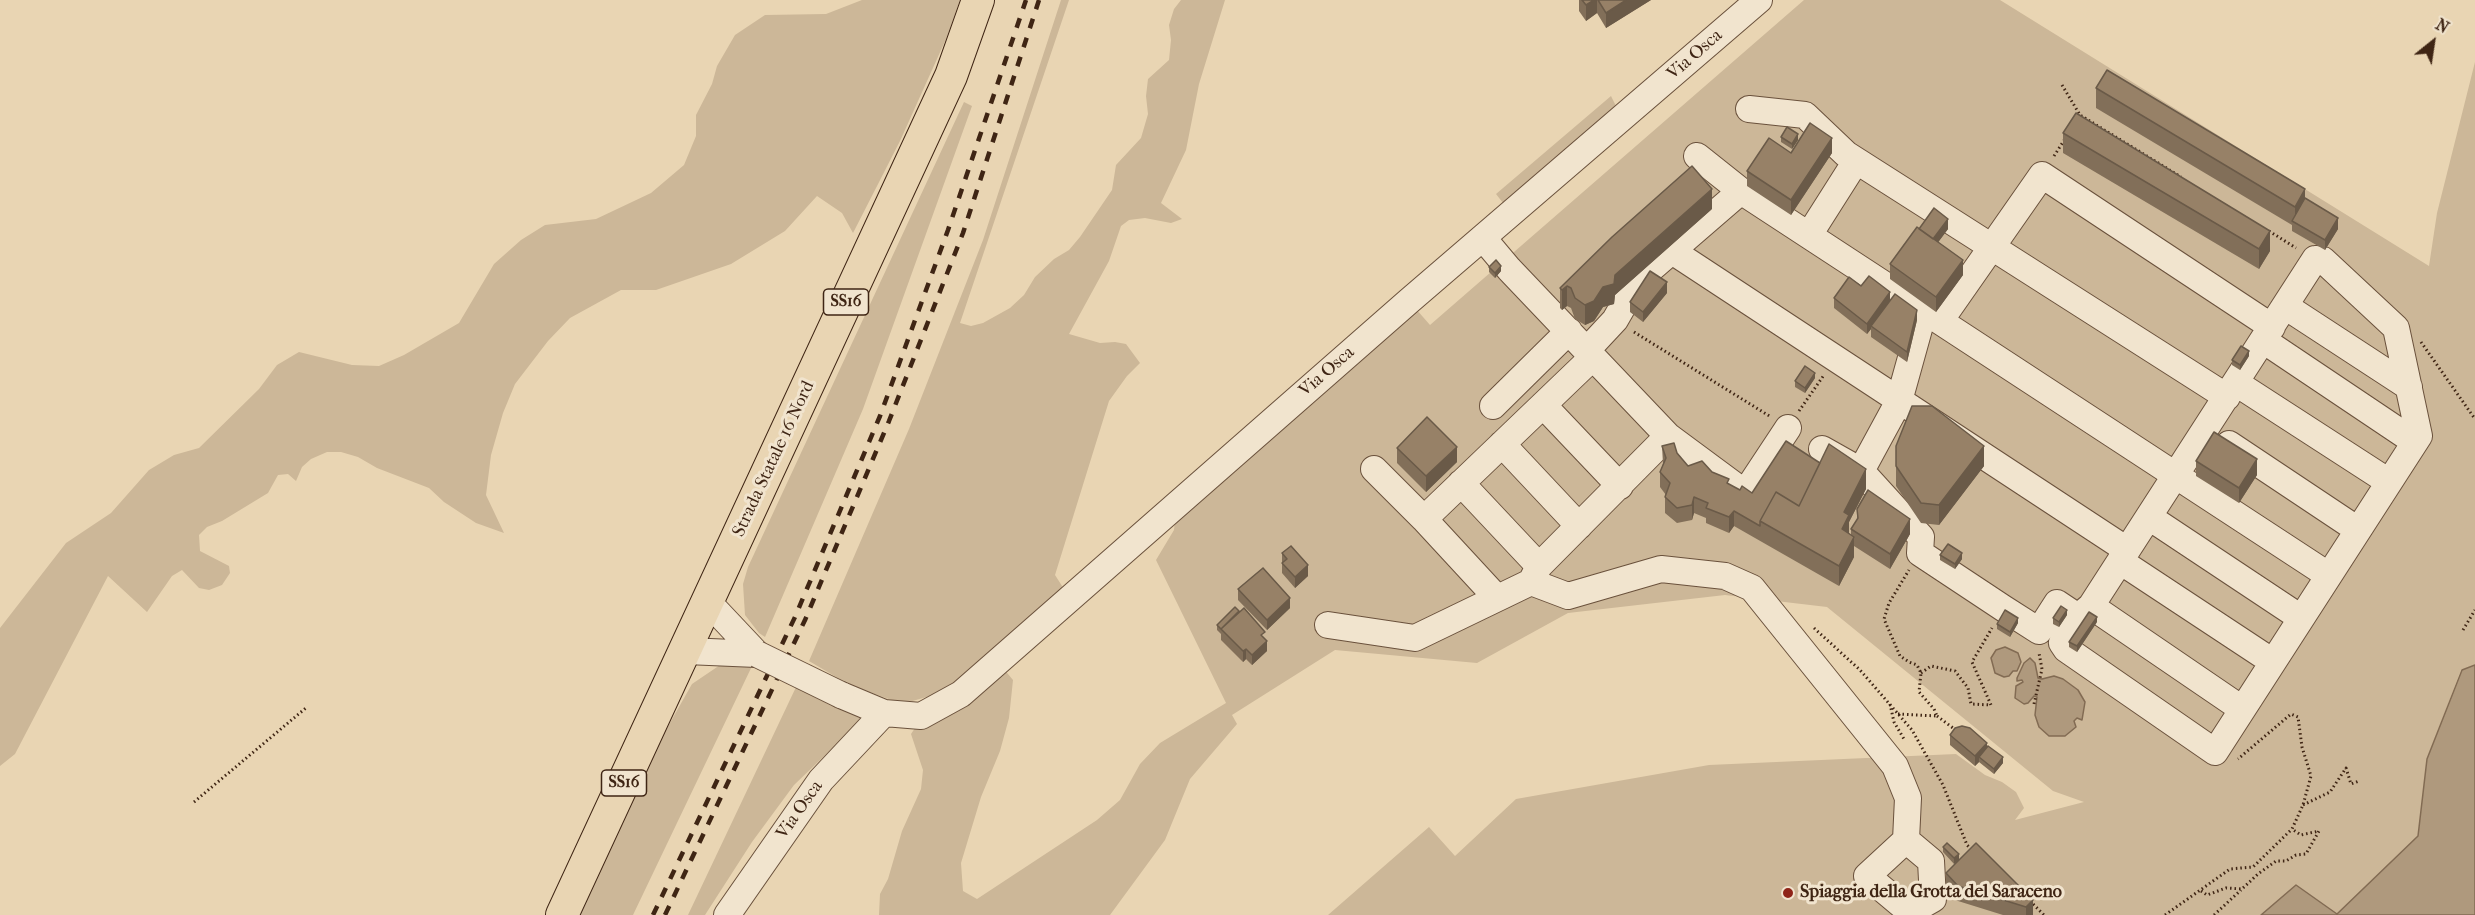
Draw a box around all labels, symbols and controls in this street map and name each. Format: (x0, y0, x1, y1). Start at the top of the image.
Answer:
north arrow (2403, 12, 2463, 72)
text: N (2432, 15, 2452, 37)
street label: Via Osca (1663, 25, 1727, 85)
road number: SS16 (824, 289, 868, 315)
street label: Via Osca (1295, 342, 1359, 402)
street label: Strada Statale 16 Nord (728, 378, 820, 540)
road number: SS16 (602, 770, 646, 796)
street label: Via Osca (772, 777, 828, 843)
place label: Spiaggia della Grotta del Saraceno (1800, 882, 2062, 904)
marker: Spiaggia della Grotta del Saraceno (1781, 886, 1795, 900)

